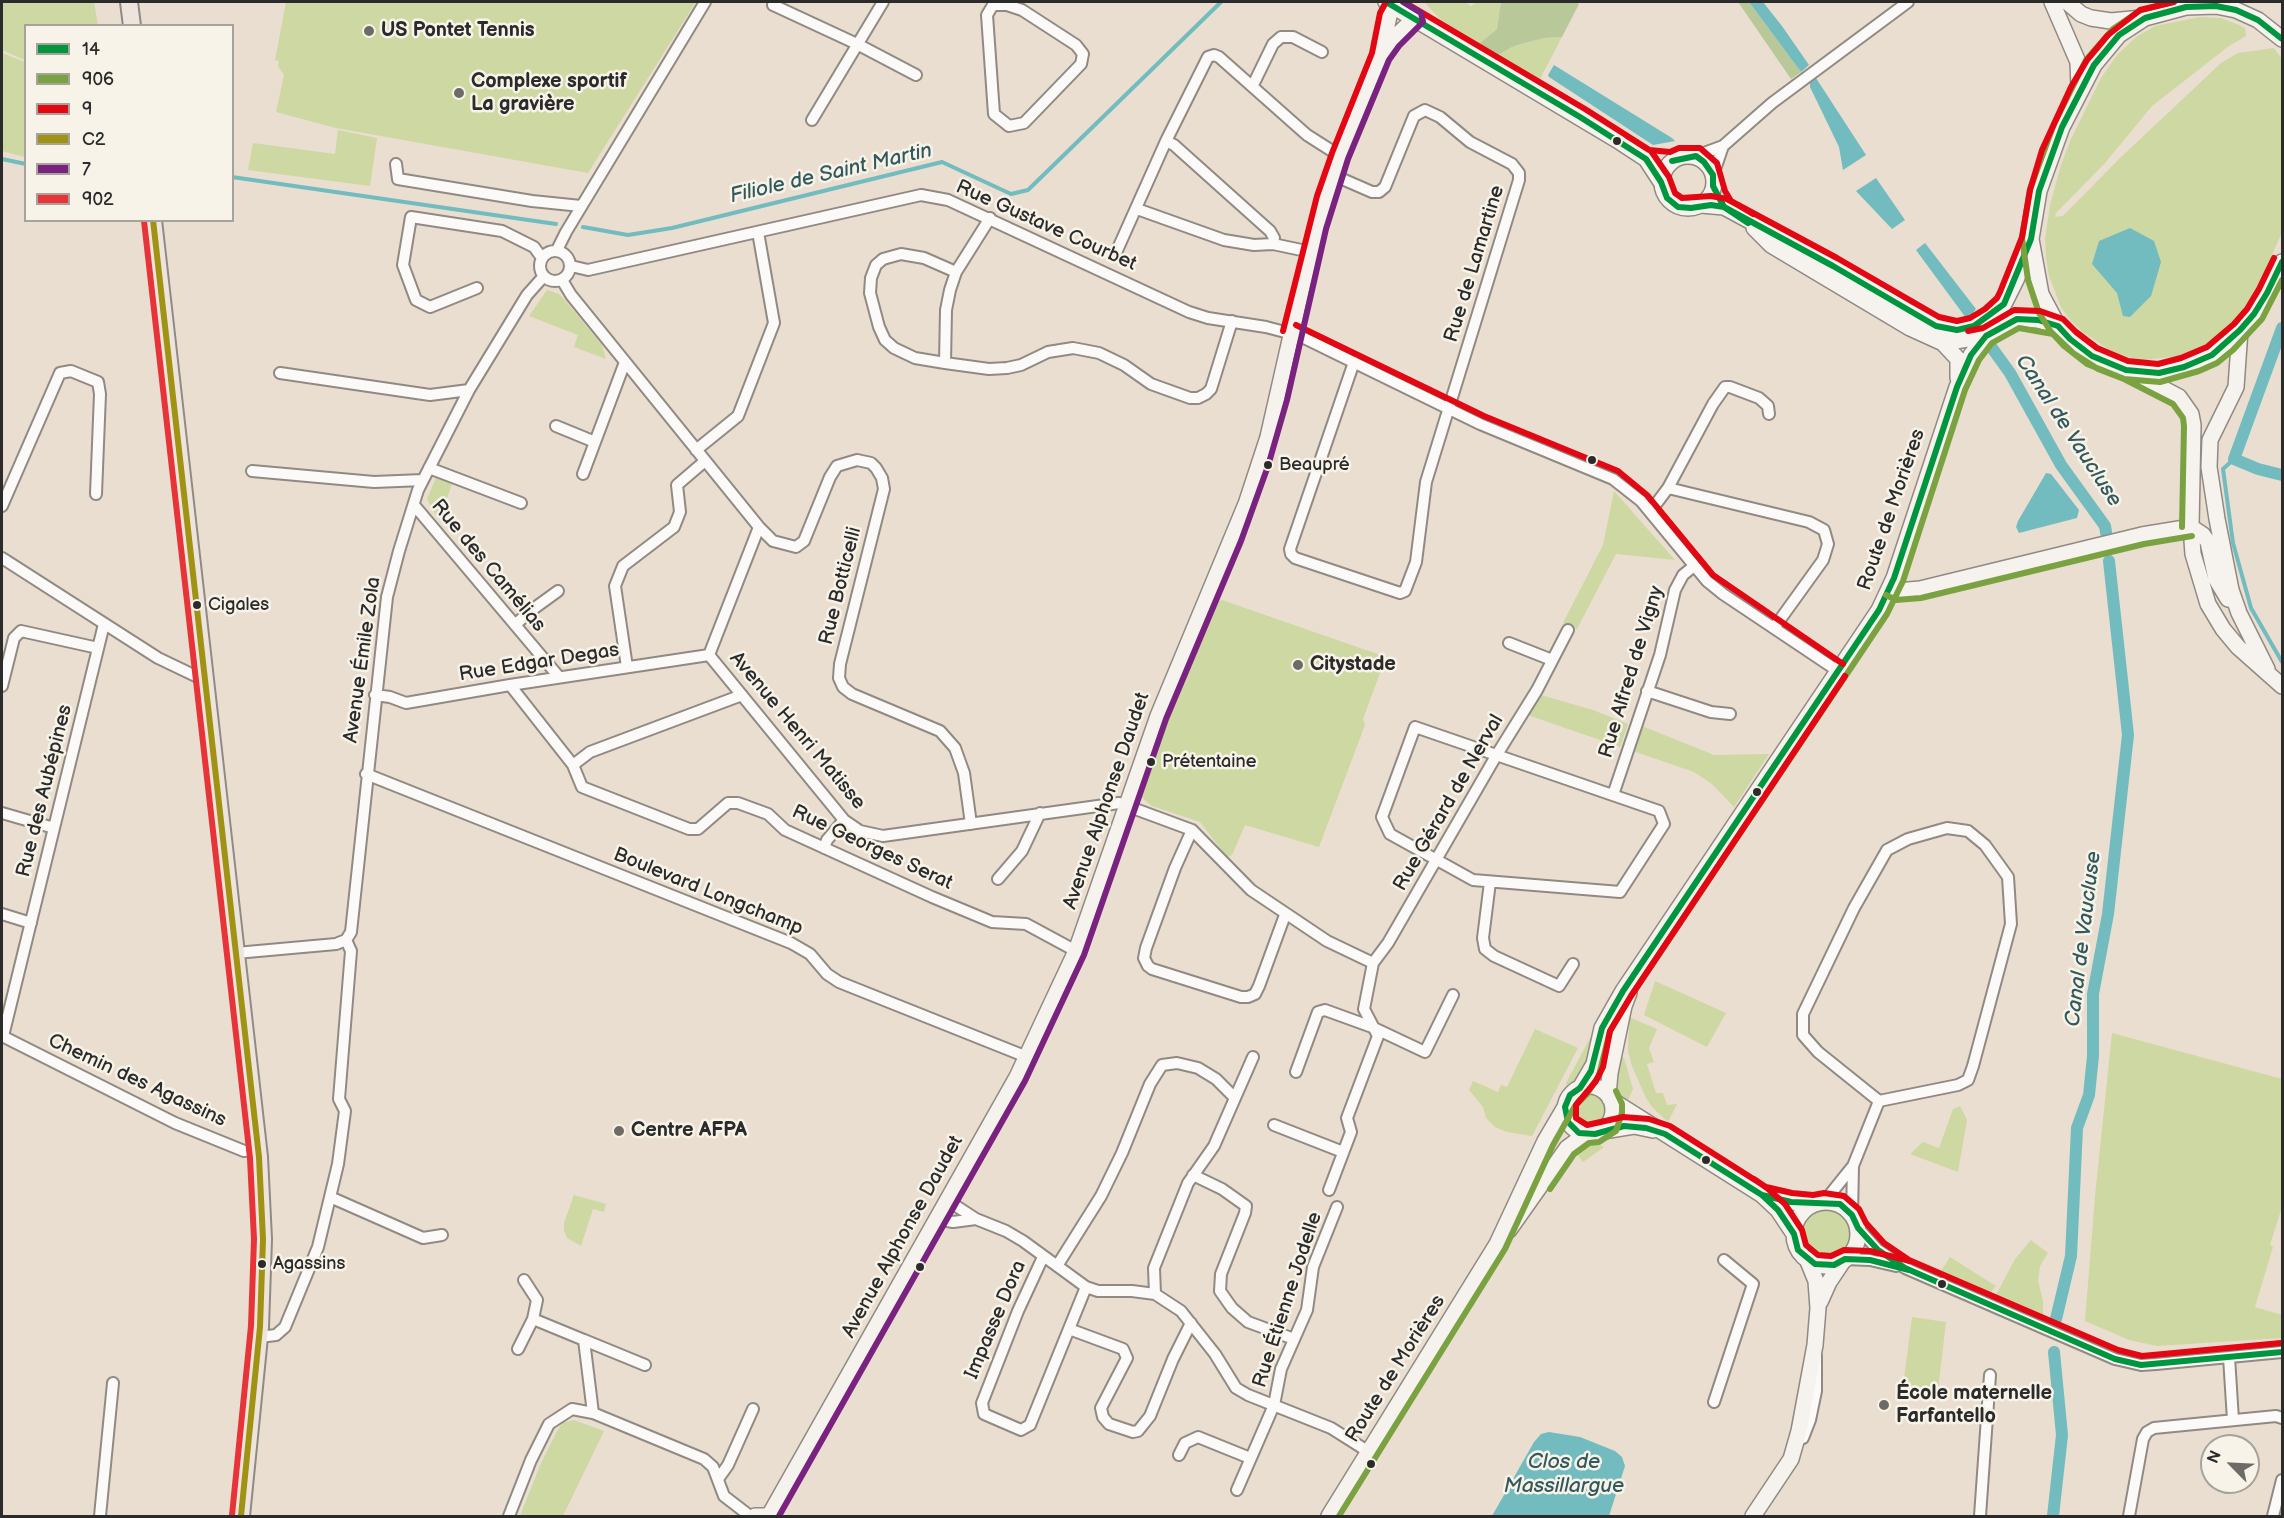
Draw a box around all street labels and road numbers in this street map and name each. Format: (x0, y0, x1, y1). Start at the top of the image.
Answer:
street label: Rue Gustave Courbet (952, 175, 1140, 277)
street label: Rue de Lamartine (1440, 183, 1510, 345)
street label: Route de Morières (1853, 426, 1931, 594)
street label: Rue des Camélias (426, 495, 550, 637)
street label: Rue Botticelli (815, 525, 867, 647)
street label: Avenue Émile Zola (339, 575, 387, 745)
street label: Rue Alfred de Vigny (1594, 583, 1670, 761)
street label: Rue Edgar Degas (457, 638, 621, 688)
street label: Avenue Henri Matisse (724, 647, 870, 815)
street label: Avenue Alphonse Daudet (1059, 689, 1155, 913)
street label: Rue des Aubépines (12, 702, 78, 880)
street label: Rue Gérard de Nerval (1389, 711, 1509, 895)
street label: Rue Georges Serat (788, 800, 956, 896)
street label: Boulevard Longchamp (610, 843, 806, 941)
street label: Chemin des Agassins (44, 1029, 230, 1133)
street label: Avenue Alphonse Daudet (837, 1132, 969, 1342)
street label: Rue Étienne Jodelle (1248, 1209, 1328, 1391)
street label: Impasse Dora (960, 1257, 1032, 1383)
street label: Route de Morières (1341, 1291, 1451, 1447)

